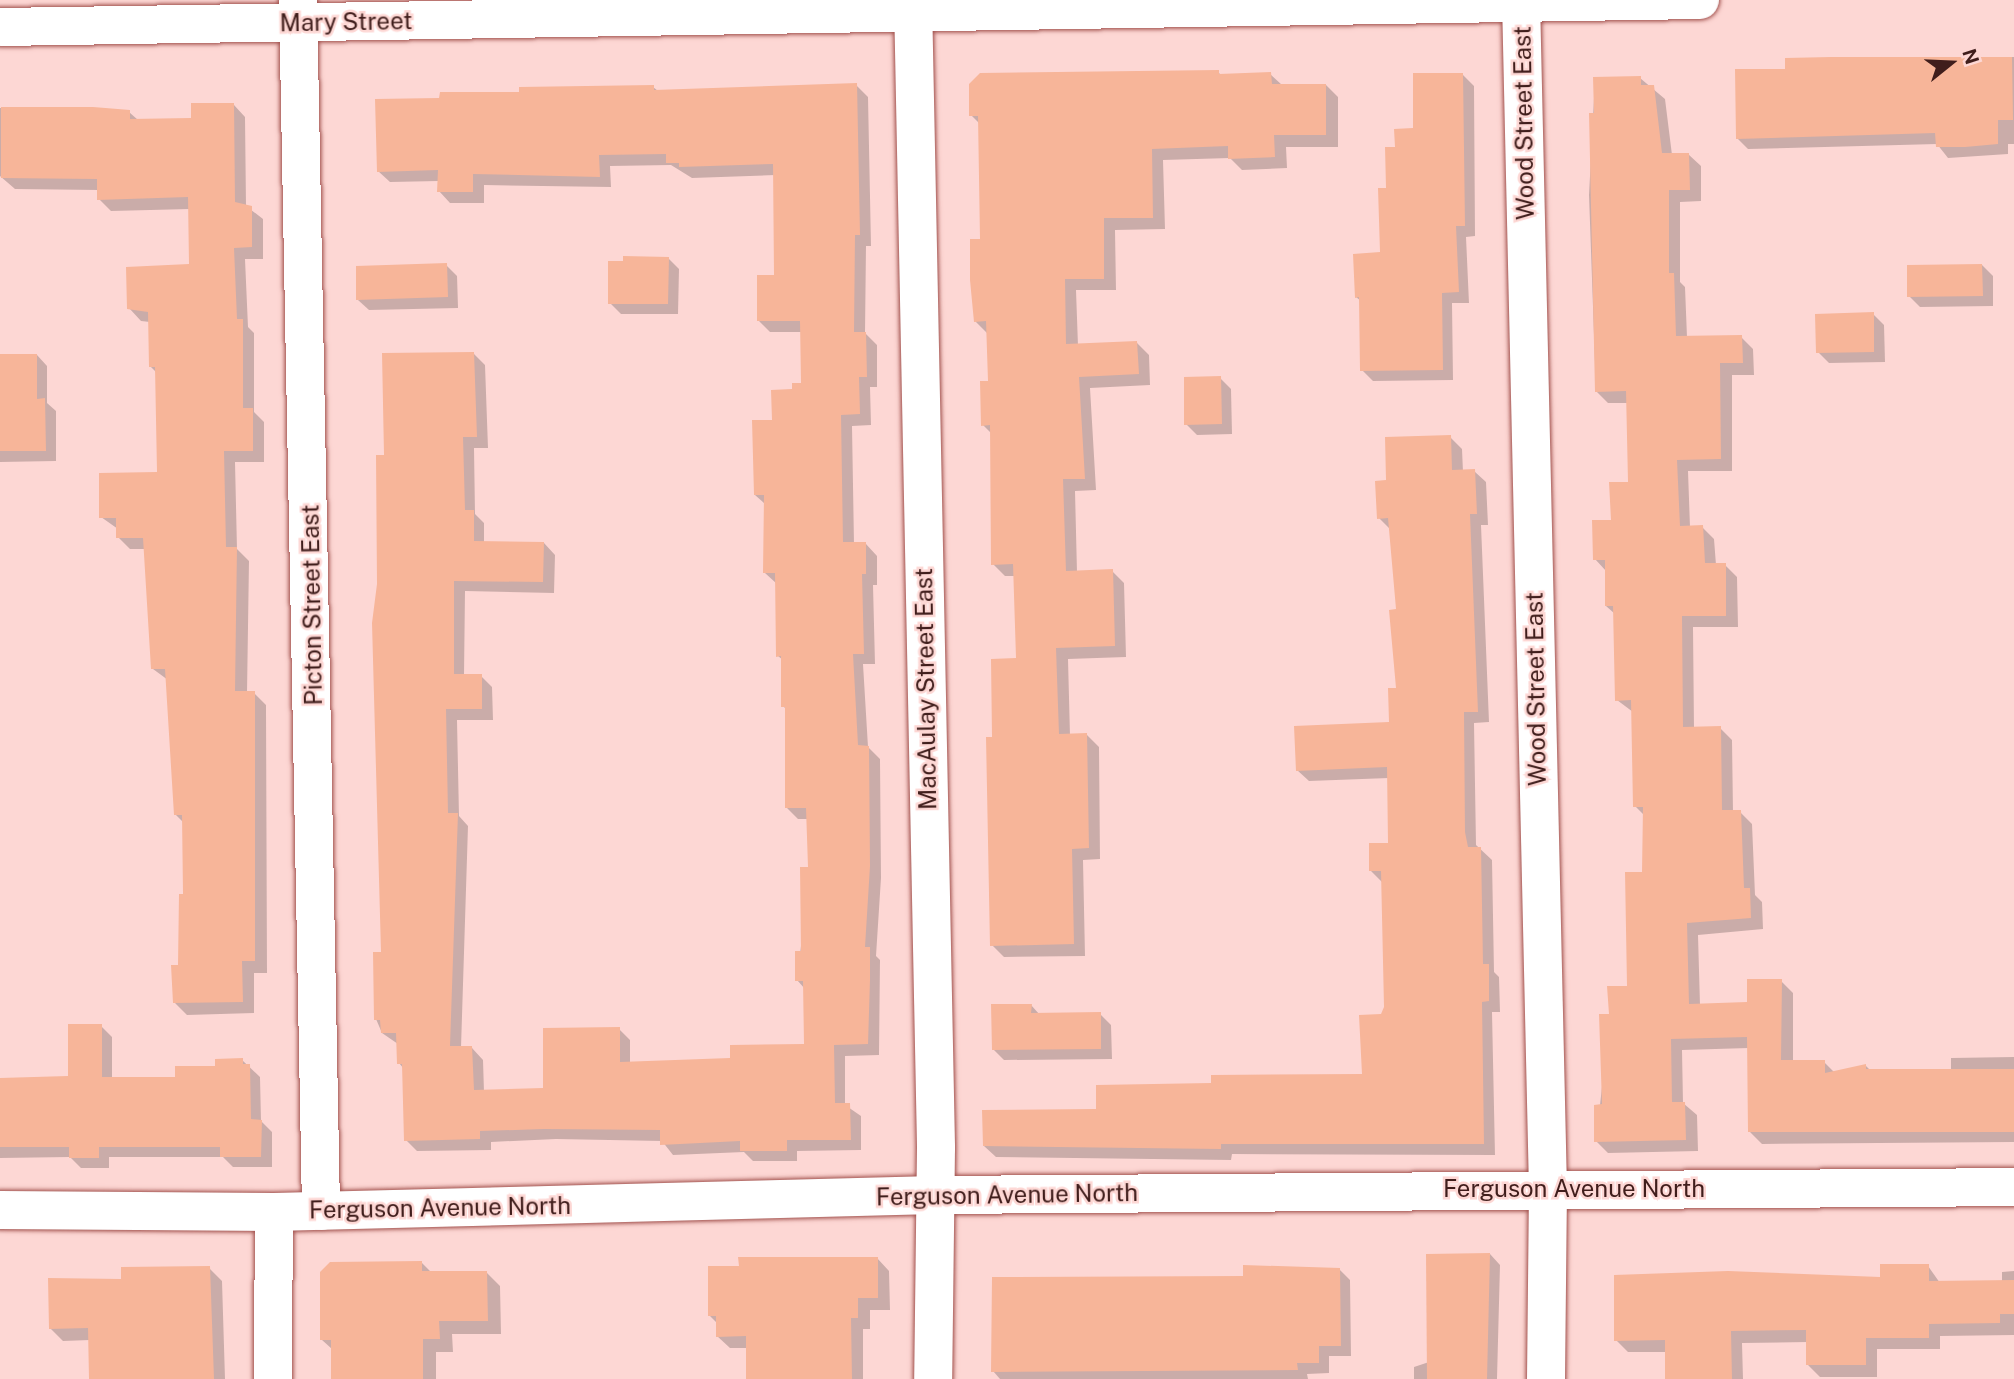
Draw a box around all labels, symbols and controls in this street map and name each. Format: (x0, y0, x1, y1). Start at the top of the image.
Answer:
street label: Mary Street (279, 6, 413, 38)
street label: Wood Street East (1508, 26, 1540, 220)
north arrow (1916, 28, 1986, 98)
text: N (1958, 46, 1984, 67)
street label: Picton Street East (296, 504, 328, 706)
street label: MacAulay Street East (909, 568, 943, 810)
street label: Wood Street East (1520, 592, 1552, 786)
street label: Ferguson Avenue North (1443, 1175, 1705, 1203)
street label: Ferguson Avenue North (876, 1178, 1138, 1212)
street label: Ferguson Avenue North (309, 1191, 571, 1225)

